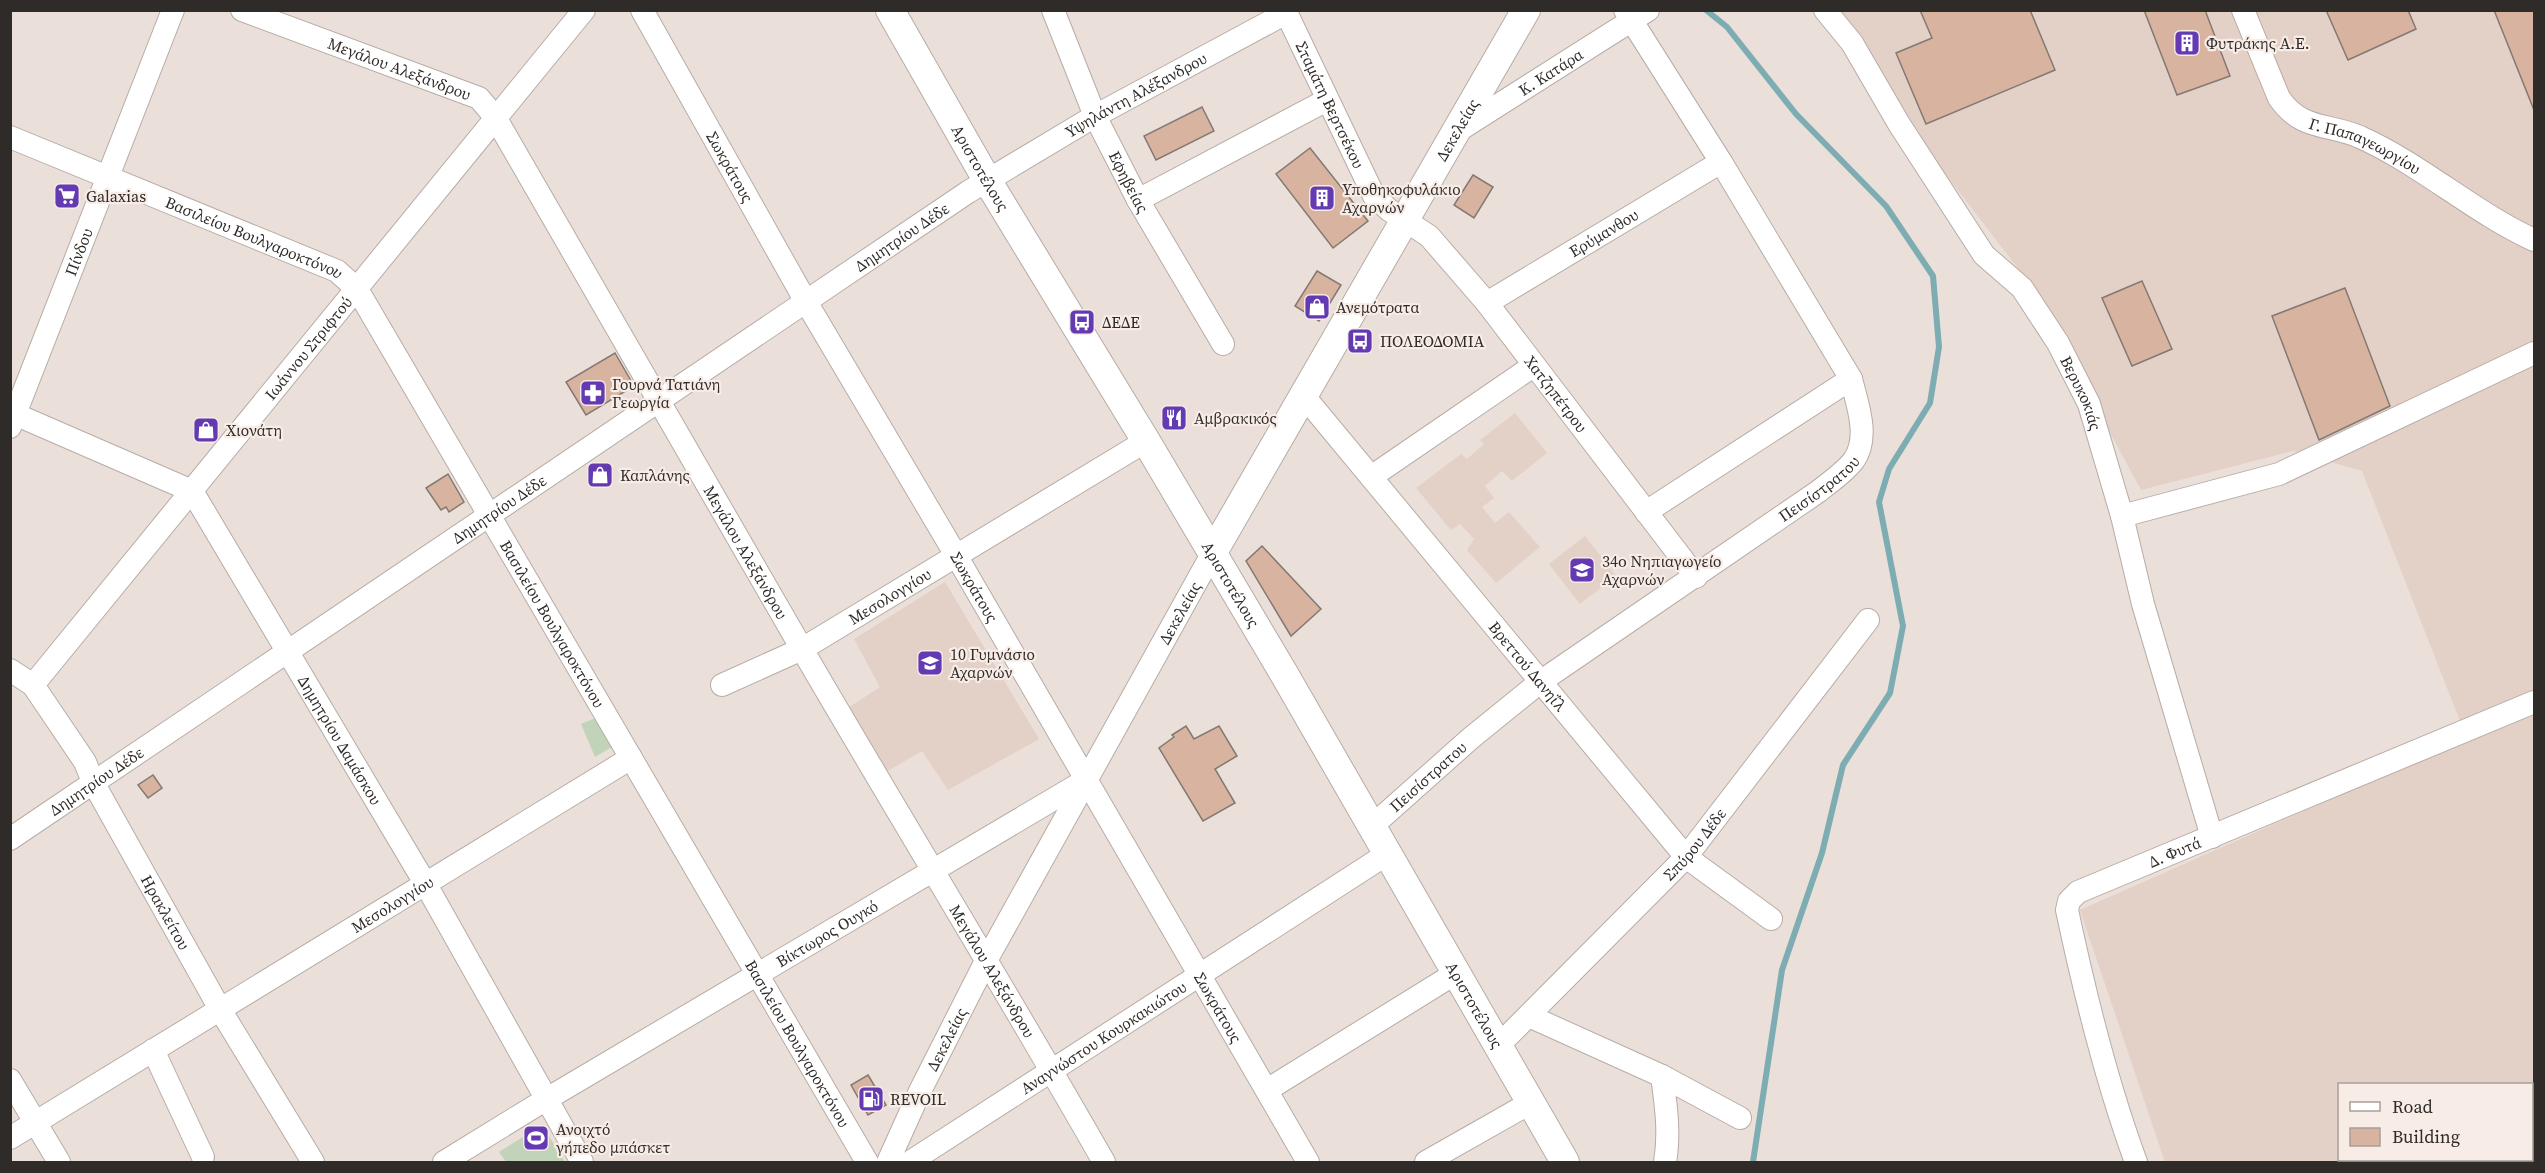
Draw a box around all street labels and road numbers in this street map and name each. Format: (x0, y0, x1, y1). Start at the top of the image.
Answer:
street label: Μεγάλου Αλεξάνδρου (325, 32, 474, 105)
street label: Σταμάτη Βερτσέκου (1291, 38, 1370, 172)
street label: Κ. Κατάρα (1514, 43, 1587, 101)
street label: Υψηλάντη Αλέξανδρου (1061, 47, 1211, 143)
street label: Δεκελείας (1430, 94, 1484, 165)
street label: Γ. Παπαγεωργίου (2306, 112, 2425, 179)
street label: Αριστοτέλους (947, 121, 1014, 215)
street label: Σωκράτους (701, 127, 759, 206)
street label: Εφηβείας (1104, 147, 1154, 217)
street label: Βασιλείου Βουλγαροκτόνου (162, 191, 349, 283)
street label: Δημητρίου Δέδε (850, 197, 953, 277)
street label: Ερύμανθου (1565, 203, 1642, 262)
street label: Πίνδου (59, 225, 98, 279)
street label: Ιωάννου Στριφτού (259, 292, 357, 404)
street label: Χατζηπέτρου (1520, 351, 1593, 437)
street label: Βερυκοκιάς (2055, 352, 2107, 433)
street label: Πεισίστρατου (1774, 451, 1864, 527)
street label: Δημητρίου Δέδε (447, 469, 550, 549)
street label: Μεγάλου Αλεξάνδρου (699, 481, 793, 623)
street label: Βασιλείου Βουλγαροκτόνου (495, 536, 610, 712)
street label: Αριστοτέλους (1197, 537, 1265, 632)
street label: Σωκράτους (945, 548, 1004, 626)
street label: Μεσολογγίου (844, 563, 935, 630)
street label: Δεκελείας (1153, 577, 1206, 648)
street label: Βρεττού Δανηΐλ (1484, 616, 1572, 716)
street label: Δημητρίου Δαμάσκου (293, 671, 387, 809)
street label: Πεισίστρατου (1384, 736, 1471, 817)
street label: Δημητρίου Δέδε (45, 741, 148, 821)
street label: Σπύρου Δέδε (1658, 803, 1731, 885)
street label: Δ. Φυτά (2145, 831, 2204, 873)
street label: Ηρακλείτου (136, 871, 195, 954)
street label: Μεσολογγίου (347, 871, 437, 938)
street label: Βίκτωρος Ουγκό (772, 895, 882, 972)
street label: Μεγάλου Αλεξάνδρου (945, 900, 1041, 1042)
street label: Βασιλείου Βουλγαροκτόνου (740, 956, 855, 1131)
street label: Αριστοτέλους (1441, 957, 1508, 1052)
street label: Σωκράτους (1189, 968, 1247, 1047)
street label: Αναγνώστου Κουρκακιώτου (1016, 976, 1190, 1099)
street label: Δεκελείας (921, 1004, 972, 1075)

